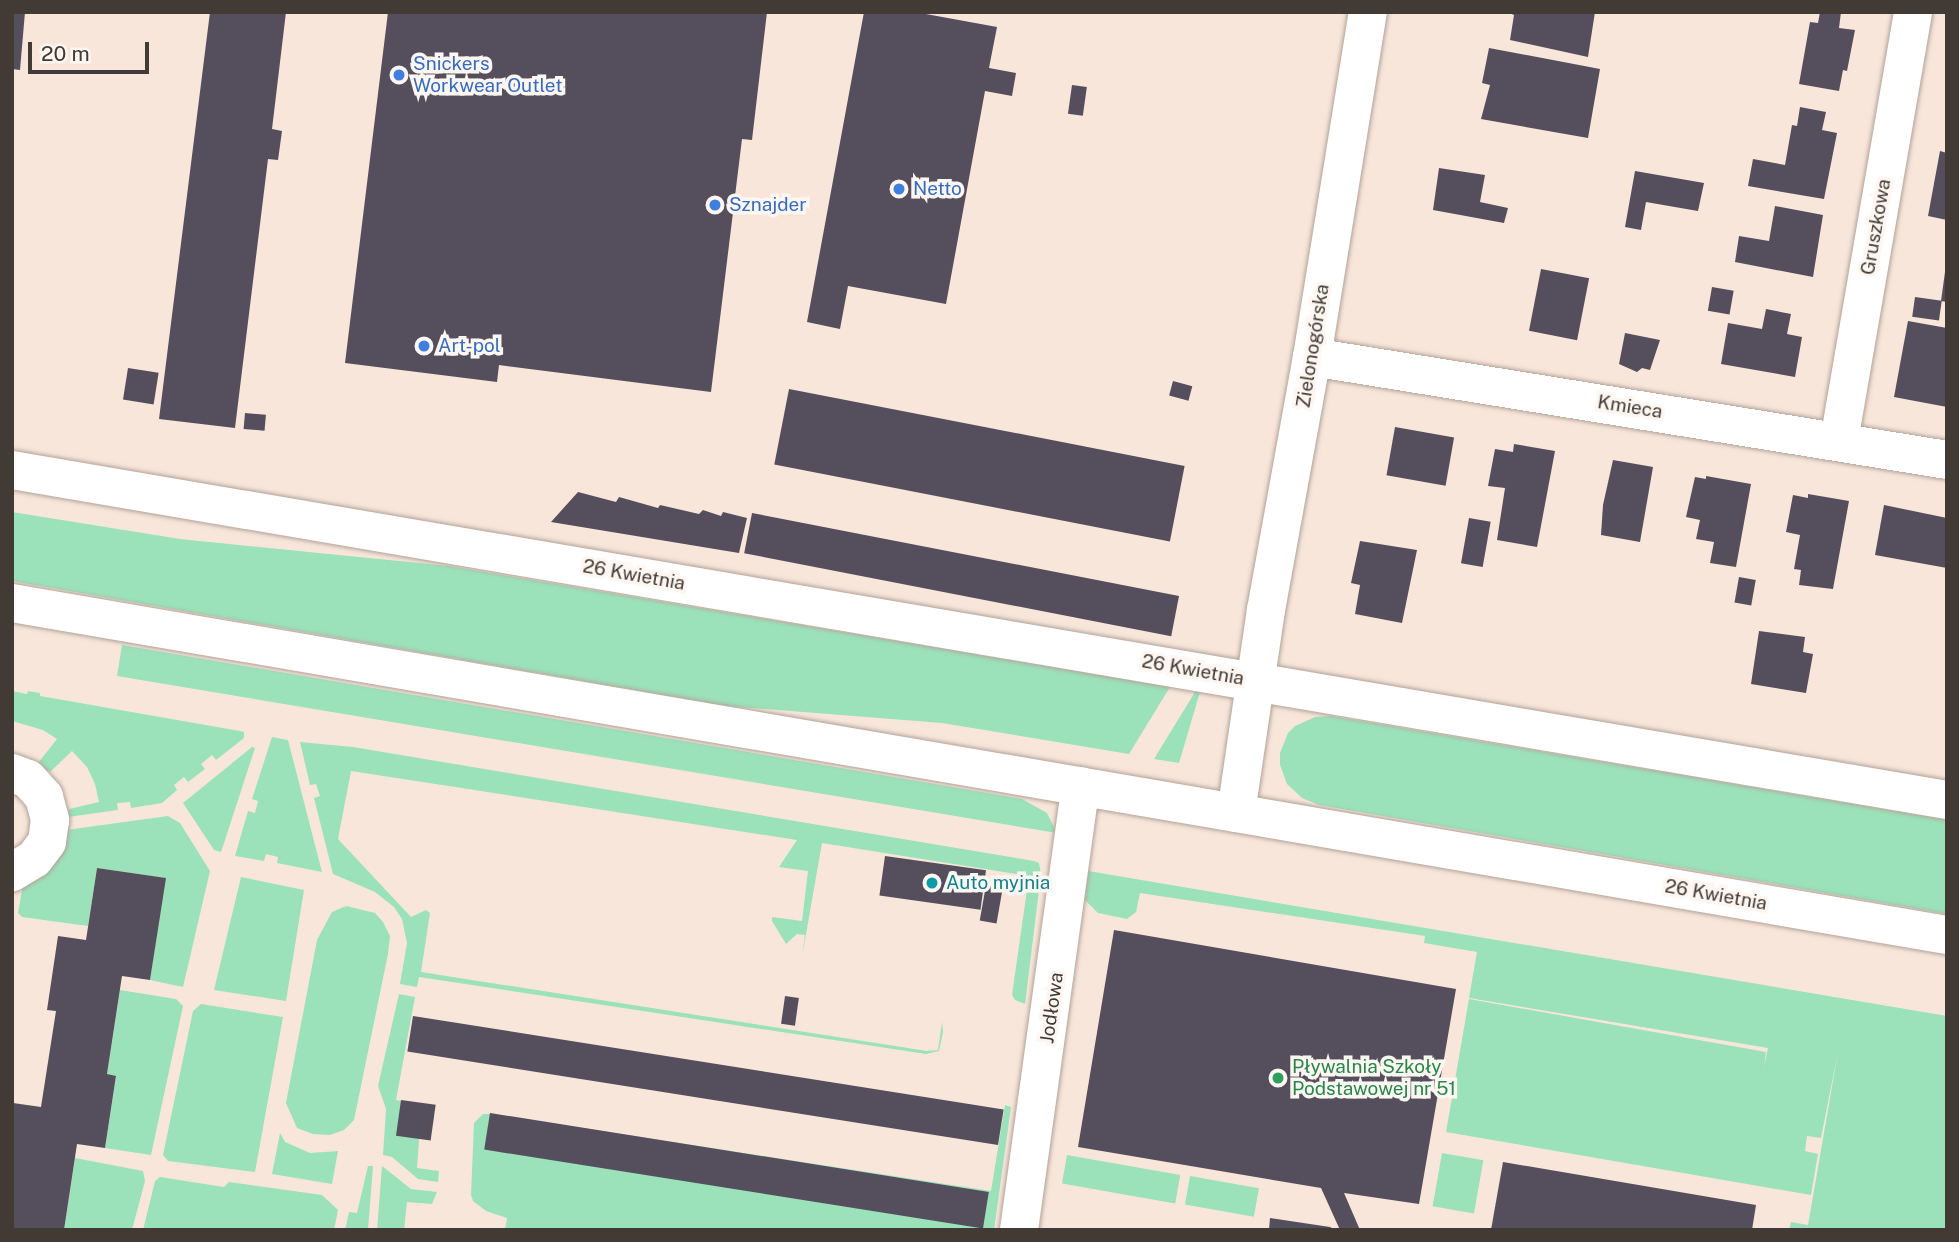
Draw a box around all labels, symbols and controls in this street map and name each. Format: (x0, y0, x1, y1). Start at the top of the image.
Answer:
scale bar (32, 28, 152, 72)
text: 20 m (41, 41, 90, 66)
place label: Snickers Workwear Outlet (413, 53, 563, 97)
marker: Snickers Workwear Outlet (391, 67, 407, 83)
street label: Gruszkowa (1856, 177, 1896, 277)
place label: Netto (913, 178, 962, 200)
marker: Netto (891, 181, 907, 197)
place label: Sznajder (729, 194, 807, 216)
marker: Sznajder (707, 197, 723, 213)
street label: Zielonogórska (1292, 282, 1334, 410)
place label: Art-pol (438, 335, 501, 357)
marker: Art-pol (416, 338, 432, 354)
street label: Kmieca (1596, 391, 1664, 423)
street label: 26 Kwietnia (581, 555, 687, 595)
street label: 26 Kwietnia (1140, 650, 1246, 690)
place label: Auto myjnia (946, 872, 1050, 894)
marker: Auto myjnia (924, 875, 940, 891)
street label: 26 Kwietnia (1663, 875, 1769, 915)
street label: Jodłowa (1036, 971, 1068, 1045)
place label: Pływalnia Szkoły Podstawowej nr 51 (1292, 1056, 1456, 1100)
marker: Pływalnia Szkoły Podstawowej nr 51 (1270, 1070, 1286, 1086)

